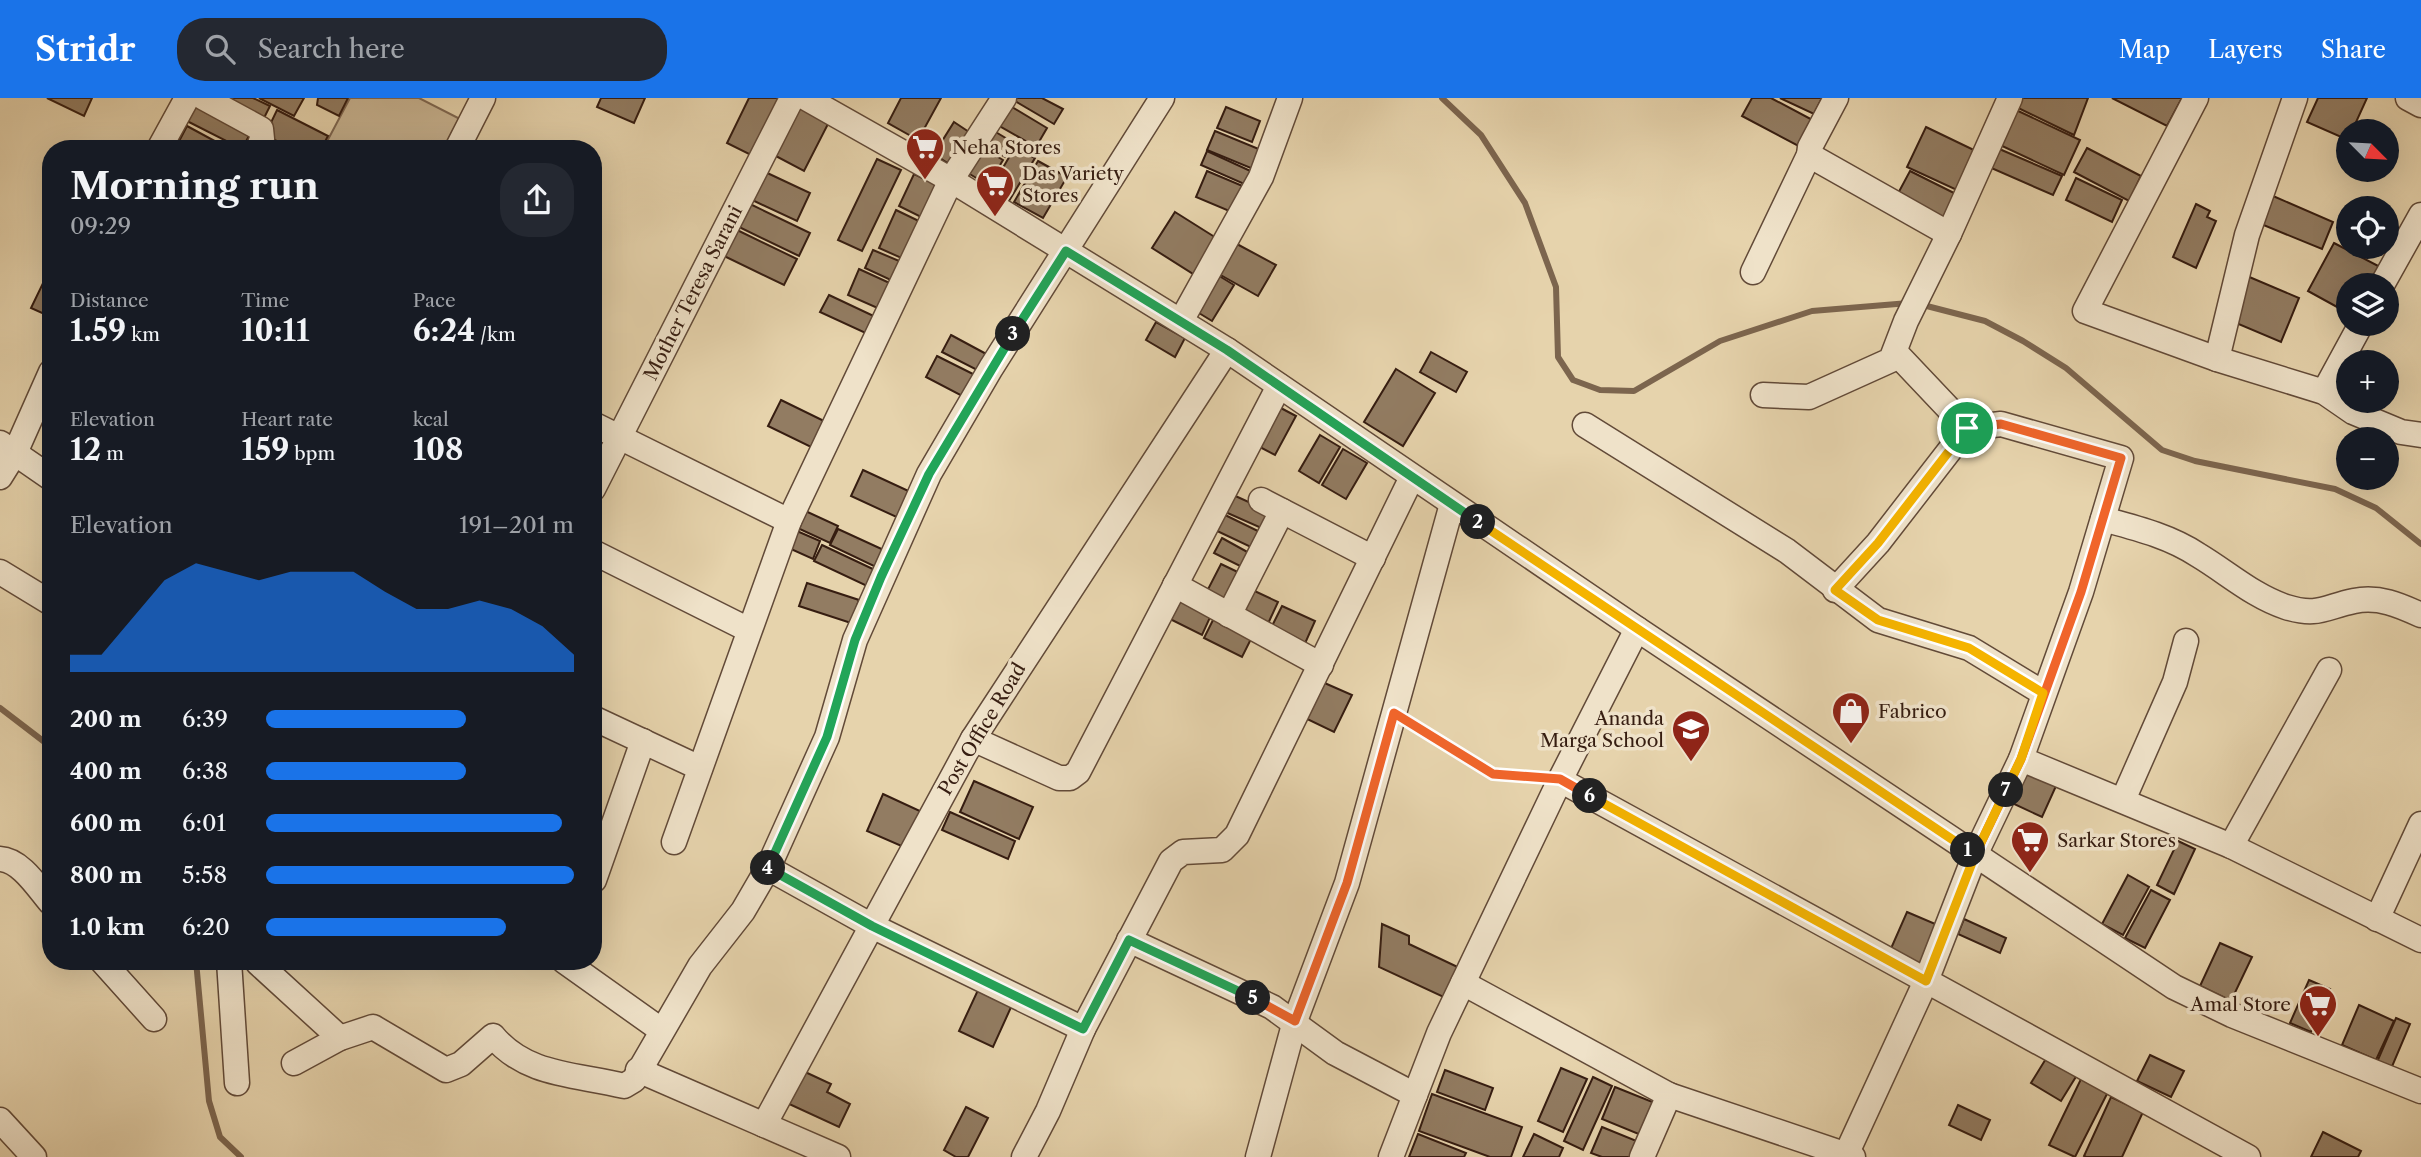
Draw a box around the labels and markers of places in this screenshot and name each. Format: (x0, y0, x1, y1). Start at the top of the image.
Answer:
supermarket icon: Neha Stores (904, 126, 946, 181)
place label: Neha Stores (952, 136, 1061, 159)
place label: Das Variety Stores (1022, 162, 1124, 207)
supermarket icon: Das Variety Stores (974, 163, 1016, 218)
pin: 3 (996, 316, 1030, 352)
pin (1937, 398, 1997, 458)
pin: 2 (1460, 504, 1496, 540)
shop icon: Fabrico (1830, 690, 1872, 745)
place label: Fabrico (1878, 700, 1947, 723)
place label: Ananda Marga School (1540, 707, 1664, 752)
school or university icon: Ananda Marga School (1670, 708, 1712, 763)
pin: 7 (1988, 772, 2024, 808)
pin: 6 (1572, 778, 1608, 814)
supermarket icon: Sarkar Stores (2009, 819, 2051, 874)
place label: Sarkar Stores (2057, 829, 2176, 852)
pin: 1 (1951, 832, 1986, 868)
pin: 4 (750, 850, 786, 886)
pin: 5 (1236, 981, 1270, 1016)
supermarket icon: Amal Store (2297, 983, 2339, 1038)
place label: Amal Store (2189, 993, 2291, 1016)

